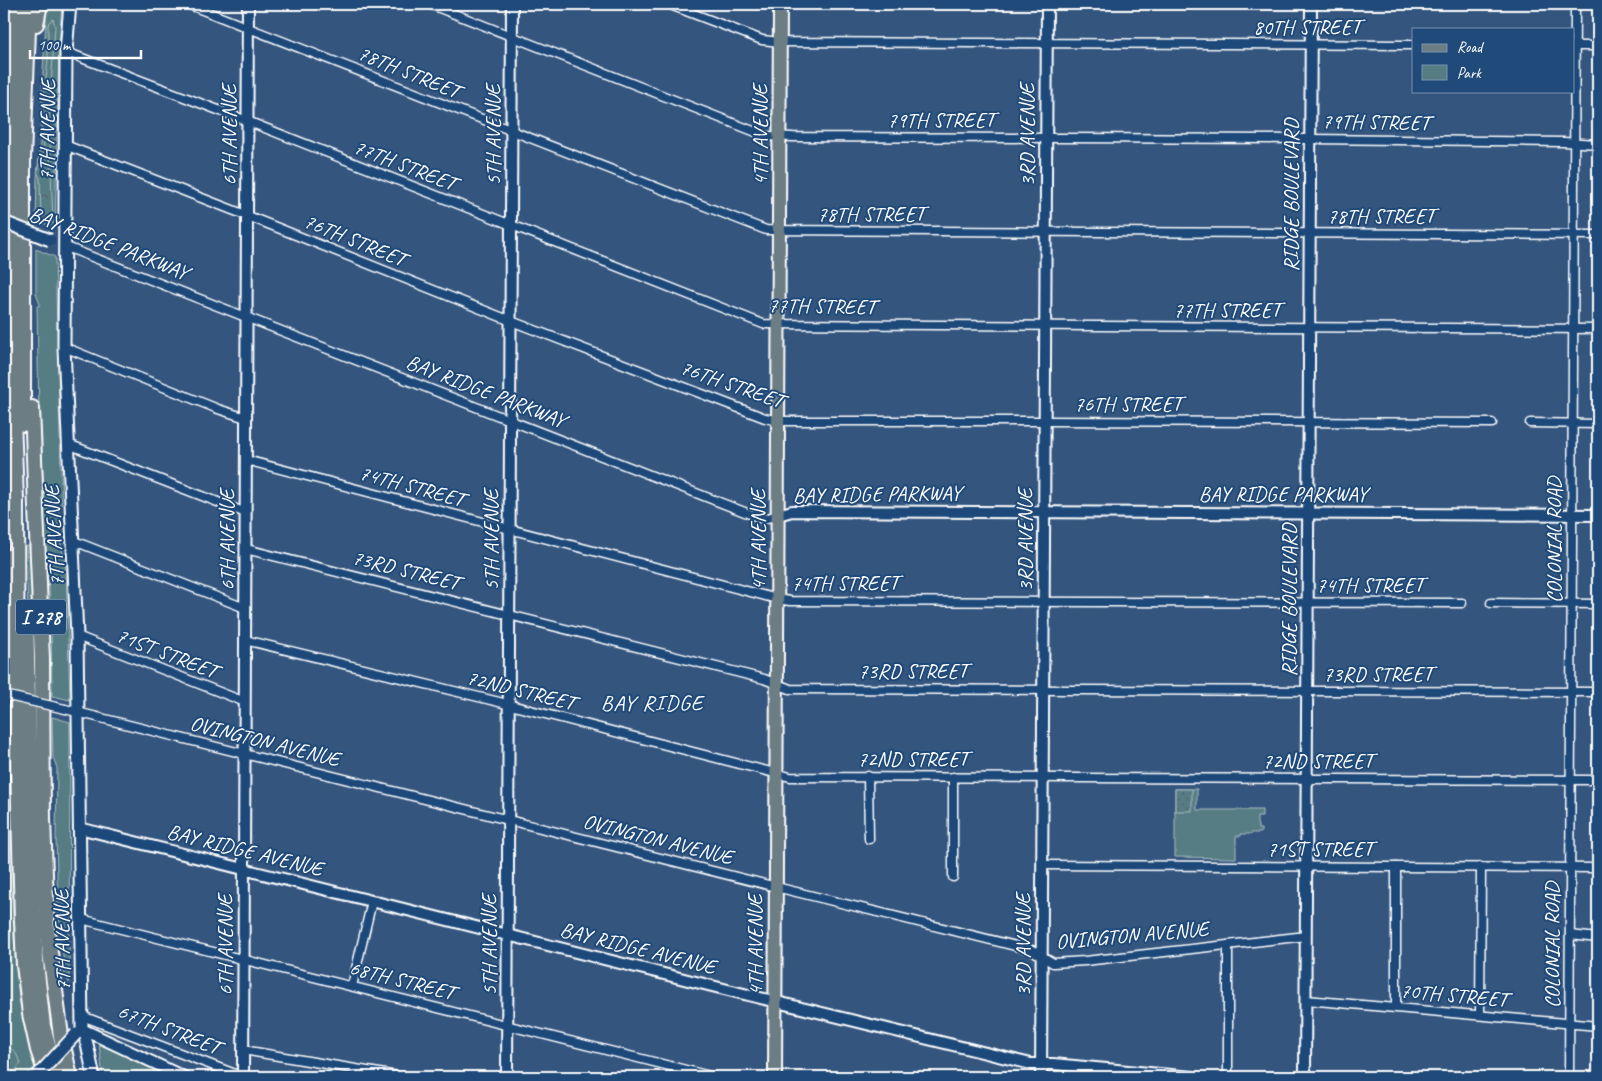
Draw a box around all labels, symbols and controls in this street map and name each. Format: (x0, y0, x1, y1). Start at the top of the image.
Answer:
street label: 80TH STREET (1253, 14, 1366, 40)
scale bar (30, 28, 141, 60)
legend (1412, 28, 1574, 92)
text: 100 m (38, 36, 72, 55)
text: Road (1457, 38, 1484, 57)
street label: 78TH STREET (354, 40, 469, 106)
text: Park (1457, 64, 1482, 83)
street label: 7TH AVENUE (33, 76, 61, 181)
street label: 3RD AVENUE (1014, 81, 1040, 187)
street label: 6TH AVENUE (216, 82, 242, 186)
street label: 5TH AVENUE (480, 82, 506, 186)
street label: 4TH AVENUE (747, 82, 773, 186)
street label: 79TH STREET (887, 107, 1000, 133)
street label: 79TH STREET (1322, 108, 1435, 136)
street label: RIDGE BOULEVARD (1278, 117, 1304, 271)
street label: 77TH STREET (350, 134, 465, 198)
street label: BAY RIDGE PARKWAY (26, 201, 196, 287)
street label: 78TH STREET (817, 201, 930, 227)
street label: 78TH STREET (1327, 203, 1440, 229)
street label: 76TH STREET (300, 208, 415, 274)
street label: 77TH STREET (768, 292, 881, 320)
street label: 77TH STREET (1173, 297, 1286, 323)
street label: BAY RIDGE PARKWAY (403, 349, 573, 435)
street label: 76TH STREET (677, 354, 792, 416)
street label: 76TH STREET (1074, 391, 1187, 417)
street label: 74TH STREET (357, 460, 472, 514)
street label: COLONIAL ROAD (1541, 475, 1567, 603)
street label: BAY RIDGE PARKWAY (793, 479, 966, 508)
street label: BAY RIDGE PARKWAY (1199, 481, 1372, 507)
street label: 7TH AVENUE (38, 482, 70, 587)
street label: 3RD AVENUE (1012, 486, 1038, 592)
street label: 6TH AVENUE (214, 487, 240, 591)
street label: 5TH AVENUE (478, 487, 504, 591)
street label: 4TH AVENUE (745, 487, 771, 591)
street label: RIDGE BOULEVARD (1276, 522, 1302, 676)
street label: 73RD STREET (350, 544, 467, 597)
street label: 74TH STREET (791, 570, 904, 596)
street label: 74TH STREET (1316, 572, 1429, 598)
road number: I 278 (16, 600, 66, 634)
street label: 71ST STREET (113, 622, 226, 686)
street label: 73RD STREET (858, 658, 973, 684)
street label: 73RD STREET (1323, 661, 1438, 687)
street label: 72ND STREET (464, 664, 583, 717)
district label: BAY RIDGE (601, 689, 706, 717)
street label: OVINGTON AVENUE (188, 710, 345, 773)
street label: 72ND STREET (858, 746, 974, 772)
street label: 72ND STREET (1263, 748, 1379, 774)
street label: OVINGTON AVENUE (581, 808, 738, 871)
street label: BAY RIDGE AVENUE (165, 818, 328, 883)
street label: 71ST STREET (1267, 836, 1378, 862)
street label: COLONIAL ROAD (1539, 880, 1565, 1008)
street label: 7TH AVENUE (48, 886, 76, 991)
street label: 3RD AVENUE (1010, 891, 1036, 997)
street label: 6TH AVENUE (212, 892, 238, 996)
street label: 5TH AVENUE (476, 892, 502, 996)
street label: 4TH AVENUE (742, 892, 768, 996)
street label: OVINGTON AVENUE (1055, 915, 1212, 955)
street label: BAY RIDGE AVENUE (558, 916, 721, 981)
street label: 68TH STREET (347, 954, 463, 1007)
street label: 70TH STREET (1399, 977, 1514, 1013)
street label: 67TH STREET (114, 998, 229, 1062)

